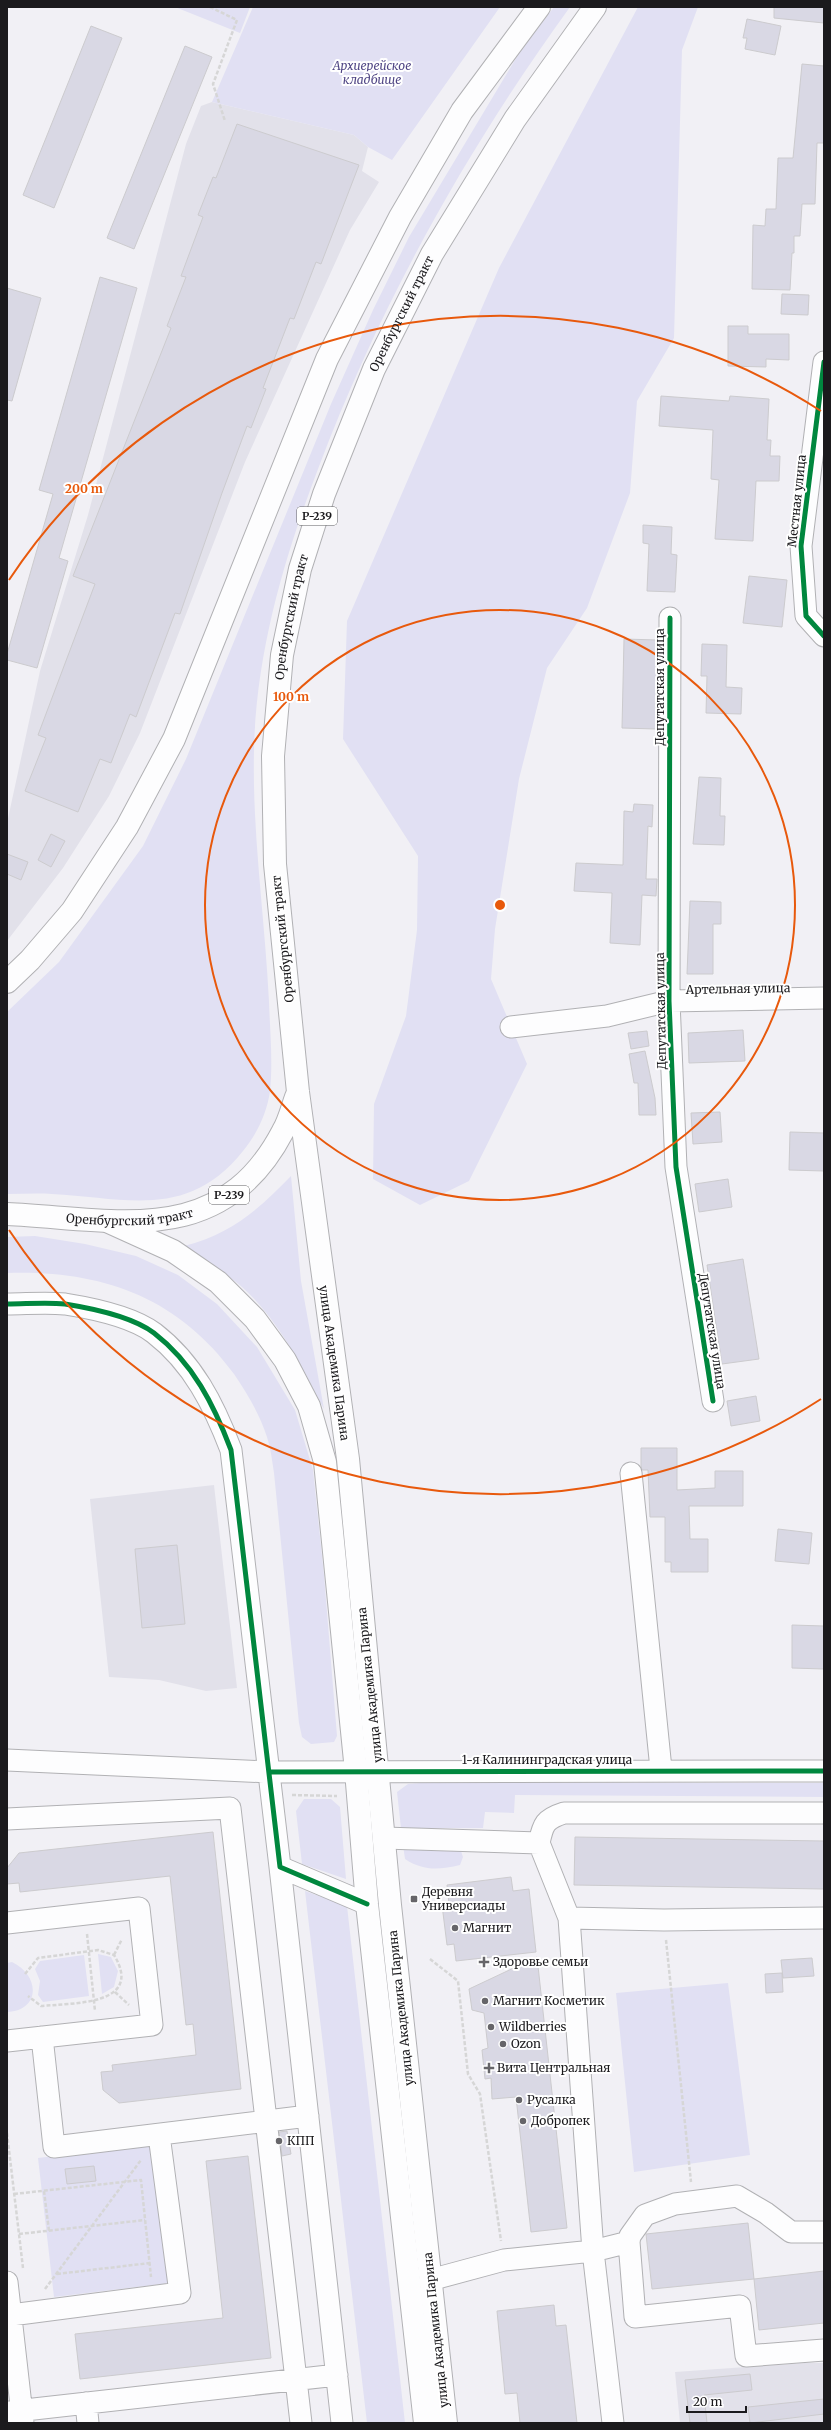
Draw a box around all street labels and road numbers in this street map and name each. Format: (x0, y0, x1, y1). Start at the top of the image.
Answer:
street label: Оренбургский тракт (366, 253, 437, 374)
street label: Местная улица (784, 453, 809, 548)
road number: Р-239 (297, 507, 337, 525)
street label: Оренбургский тракт (272, 552, 311, 680)
street label: Депутатская улица (652, 628, 667, 746)
street label: Оренбургский тракт (268, 875, 297, 1003)
street label: Депутатская улица (652, 952, 669, 1070)
street label: Артельная улица (685, 980, 791, 997)
road number: Р-239 (209, 1186, 249, 1204)
street label: Оренбургский тракт (66, 1205, 195, 1228)
street label: Депутатская улица (696, 1272, 729, 1391)
street label: улица Академика Парина (316, 1284, 353, 1442)
street label: улица Академика Парина (354, 1606, 385, 1764)
street label: 1-я Калининградская улица (462, 1752, 633, 1767)
street label: улица Академика Парина (385, 1929, 416, 2087)
street label: улица Академика Парина (420, 2251, 451, 2409)

